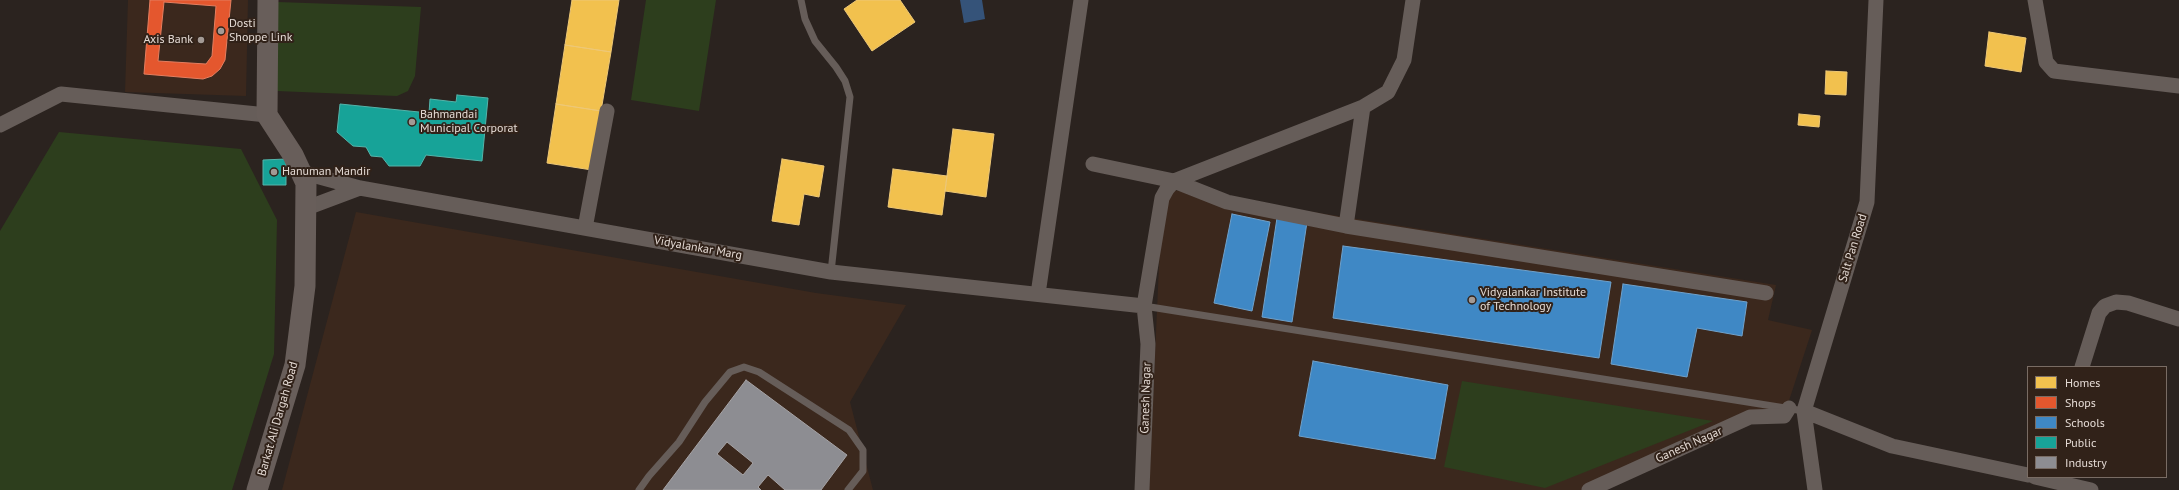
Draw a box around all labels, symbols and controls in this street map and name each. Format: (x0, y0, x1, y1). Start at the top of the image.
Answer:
place label: Dosti Shoppe Link (229, 17, 292, 45)
marker: Dosti Shoppe Link (216, 26, 226, 36)
place label: Axis Bank (143, 33, 193, 47)
marker: Axis Bank (196, 35, 206, 45)
place label: Bahmandai Municipal Corporat (420, 108, 517, 136)
marker: Bahmandai Municipal Corporat (407, 117, 417, 127)
place label: Hanuman Mandir (282, 165, 370, 179)
marker: Hanuman Mandir (269, 167, 279, 177)
street label: Salt Pan Road (1836, 212, 1870, 284)
street label: Vidyalankar Marg (653, 233, 743, 263)
place label: Vidyalankar Institute of Technology (1480, 286, 1586, 314)
marker: Vidyalankar Institute of Technology (1467, 295, 1477, 305)
street label: Barkat Ali Dargah Road (255, 360, 301, 478)
street label: Ganesh Nagar (1138, 362, 1154, 434)
legend (2027, 366, 2167, 478)
text: Homes (2065, 375, 2100, 390)
text: Shops (2065, 395, 2096, 410)
text: Schools (2065, 415, 2105, 430)
street label: Ganesh Nagar (1654, 424, 1724, 466)
text: Public (2065, 435, 2096, 450)
text: Industry (2065, 455, 2107, 470)

